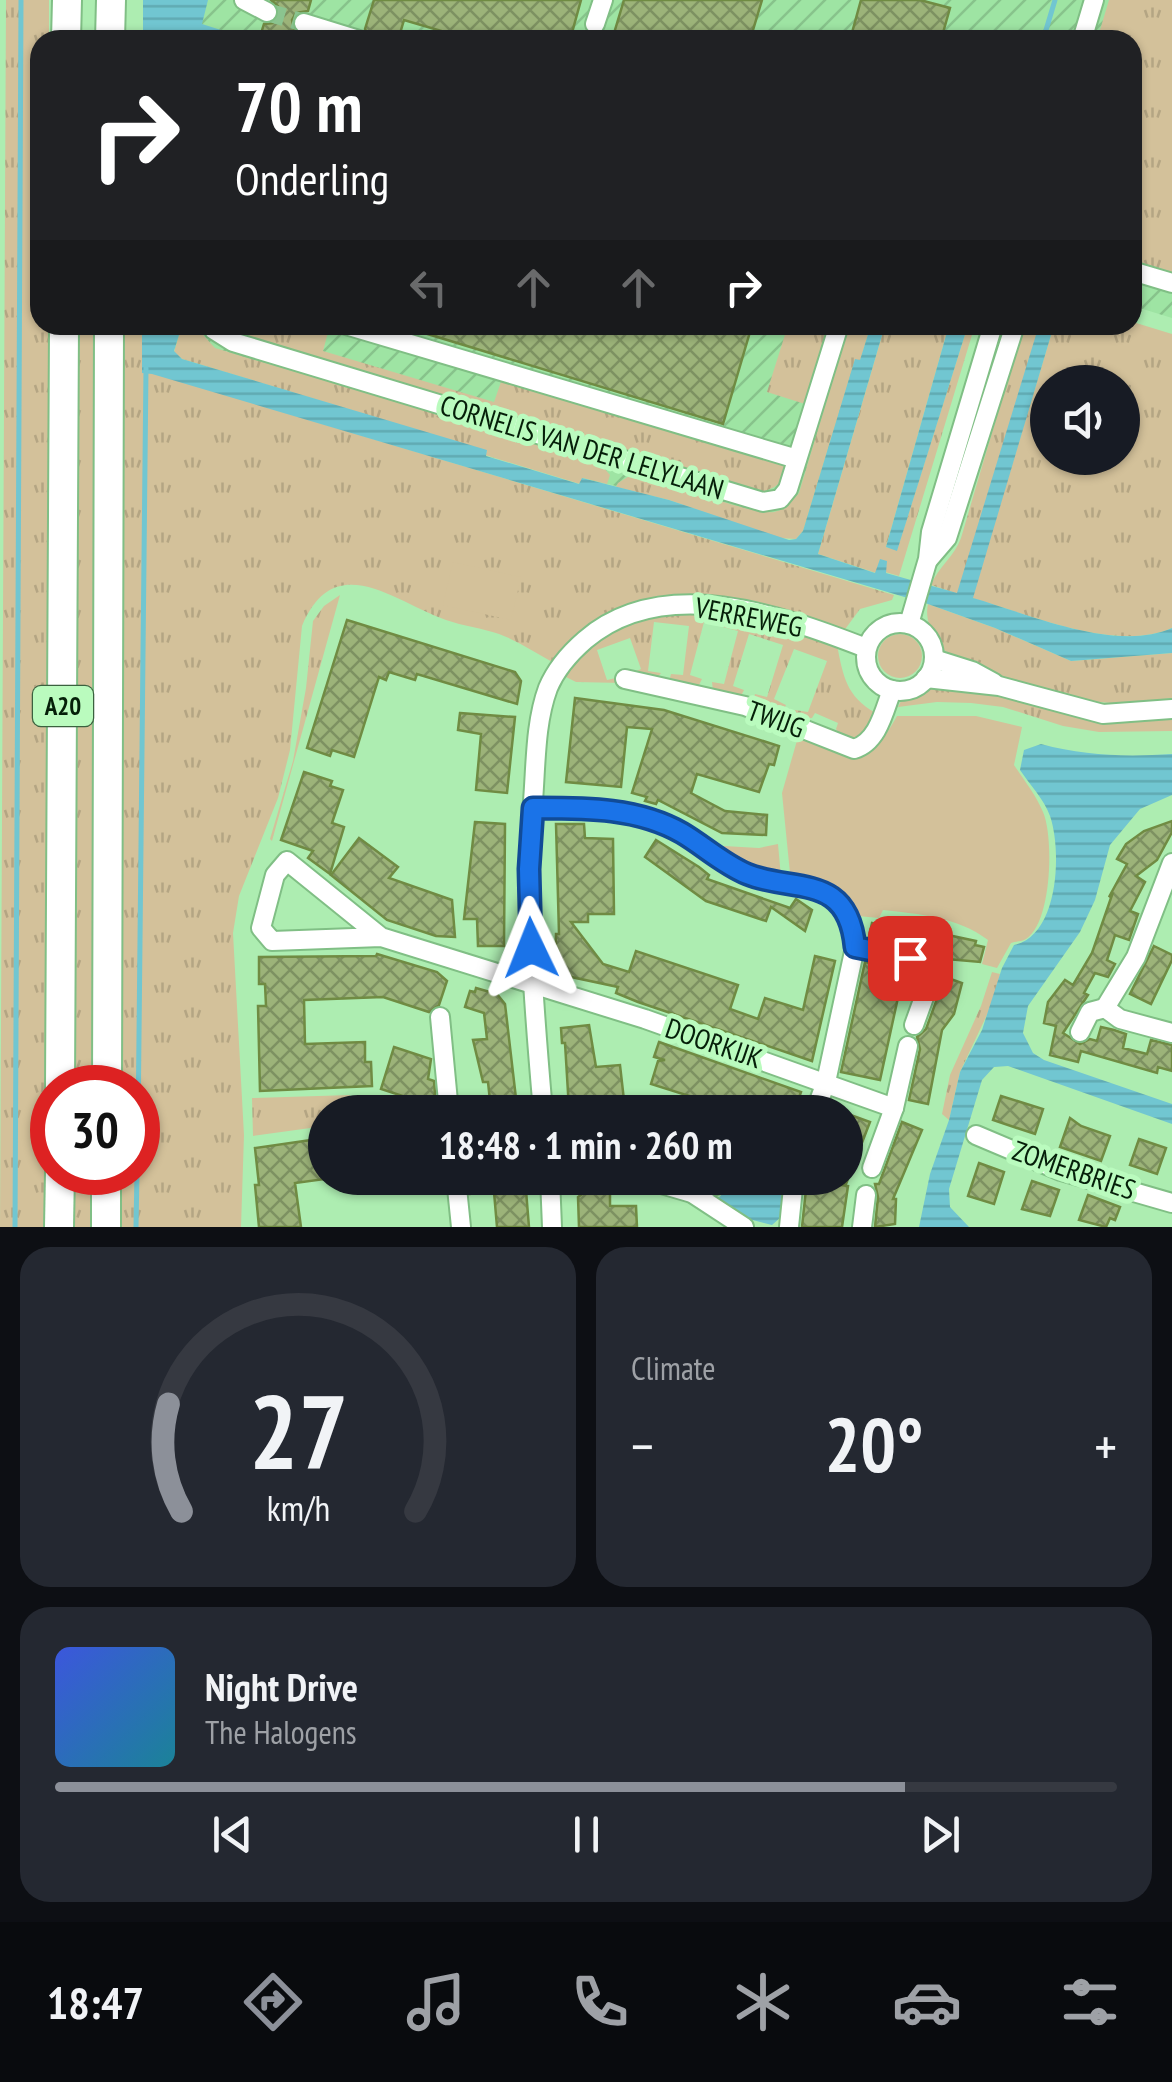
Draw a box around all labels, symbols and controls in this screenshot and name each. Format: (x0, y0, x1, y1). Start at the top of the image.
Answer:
text: 70 m (235, 61, 363, 151)
icon: right (70, 70, 200, 200)
text: Onderling (235, 149, 389, 207)
icon: left (401, 260, 456, 315)
icon: ahead (506, 260, 561, 315)
icon: ahead (611, 260, 666, 315)
icon: right (716, 260, 771, 315)
map controls (1030, 365, 1140, 475)
button: sound (1030, 365, 1140, 475)
street label: CORNELIS VAN DER LELYLAAN (436, 386, 728, 507)
street label: VERREWEG (691, 588, 806, 645)
road number: A20 (33, 686, 93, 726)
street label: TWIJG (743, 691, 810, 746)
position arrow (479, 896, 583, 1000)
pin (868, 916, 953, 1001)
icon: arrive (883, 931, 938, 986)
street label: DOORKIJK (661, 1009, 768, 1076)
speed limit sign: 30 (30, 1065, 160, 1195)
text: 18:48 · 1 min · 260 m (439, 1120, 732, 1169)
street label: ZOMERBRIES (1008, 1131, 1140, 1208)
text: Climate (631, 1347, 715, 1389)
text: 27 (248, 1363, 348, 1498)
text: 20° (824, 1396, 924, 1493)
text: − (631, 1410, 654, 1481)
text: + (1094, 1410, 1117, 1481)
text: km/h (266, 1485, 330, 1531)
text: Night Drive (205, 1662, 358, 1711)
text: The Halogens (205, 1711, 357, 1753)
icon: previous (205, 1807, 260, 1862)
icon: pause (559, 1807, 614, 1862)
icon: next (913, 1807, 968, 1862)
icon: directions (238, 1967, 308, 2037)
icon: music (401, 1967, 471, 2037)
icon: phone (565, 1967, 635, 2037)
icon: climate (728, 1967, 798, 2037)
icon: car (892, 1967, 962, 2037)
icon: filters (1055, 1967, 1125, 2037)
text: 18:47 (47, 1973, 144, 2031)

